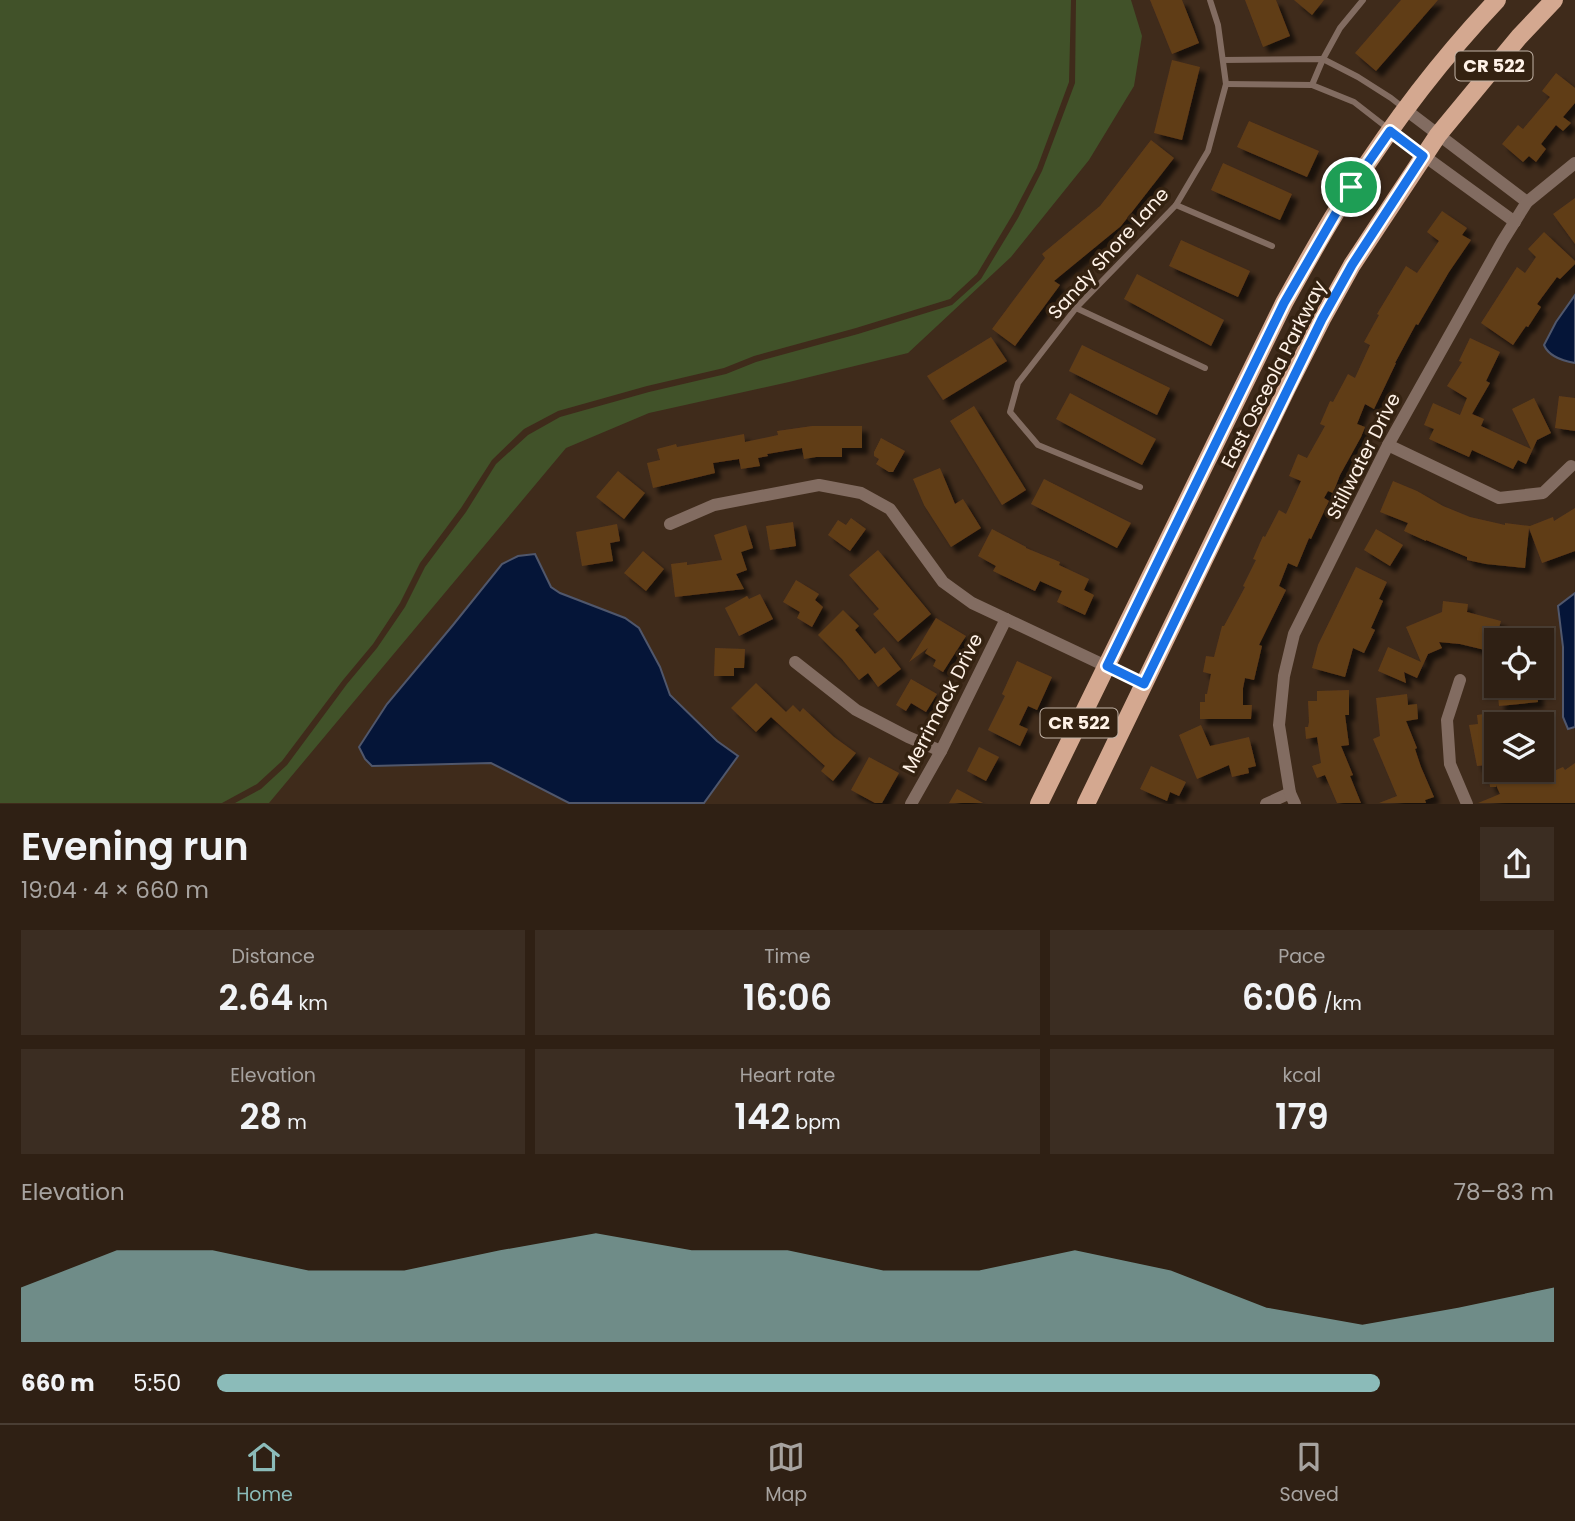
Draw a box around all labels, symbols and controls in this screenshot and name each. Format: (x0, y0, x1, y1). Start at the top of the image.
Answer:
road number: CR 522 (1456, 52, 1532, 80)
pin (1321, 157, 1381, 217)
icon: arrive (1332, 168, 1370, 206)
street label: Sandy Shore Lane (1042, 181, 1175, 325)
street label: East Osceola Parkway (1214, 276, 1333, 473)
street label: Stillwater Drive (1320, 388, 1407, 524)
map controls (1484, 628, 1554, 782)
button: locate (1484, 628, 1554, 698)
street label: Merrimack Drive (896, 629, 989, 778)
road number: CR 522 (1040, 708, 1118, 738)
button: layers (1484, 712, 1554, 782)
text: Evening run (21, 820, 249, 873)
button: share (1480, 827, 1554, 901)
text: 19:04 · 4 × 660 m (21, 874, 209, 906)
text: Distance (232, 943, 315, 970)
text: Time (764, 943, 811, 970)
text: Pace (1278, 943, 1325, 970)
text: 2.64 (219, 973, 293, 1022)
text: 16:06 (743, 973, 832, 1022)
text: 6:06 (1242, 973, 1318, 1022)
text: km (293, 990, 328, 1017)
text: /km (1318, 990, 1362, 1017)
text: Elevation (230, 1062, 316, 1089)
text: Heart rate (740, 1062, 835, 1089)
text: kcal (1282, 1062, 1321, 1089)
text: 28 (240, 1092, 282, 1141)
text: 142 (734, 1092, 790, 1141)
text: 179 (1275, 1092, 1329, 1141)
text: m (282, 1109, 307, 1136)
text: bpm (790, 1109, 841, 1136)
text: Elevation (21, 1176, 125, 1208)
text: 78–83 m (1453, 1176, 1554, 1208)
text: 660 m (21, 1367, 95, 1399)
text: 5:50 (133, 1367, 181, 1399)
tab: Home (236, 1438, 293, 1509)
tab: Map (765, 1438, 807, 1509)
tab: Saved (1280, 1438, 1339, 1509)

